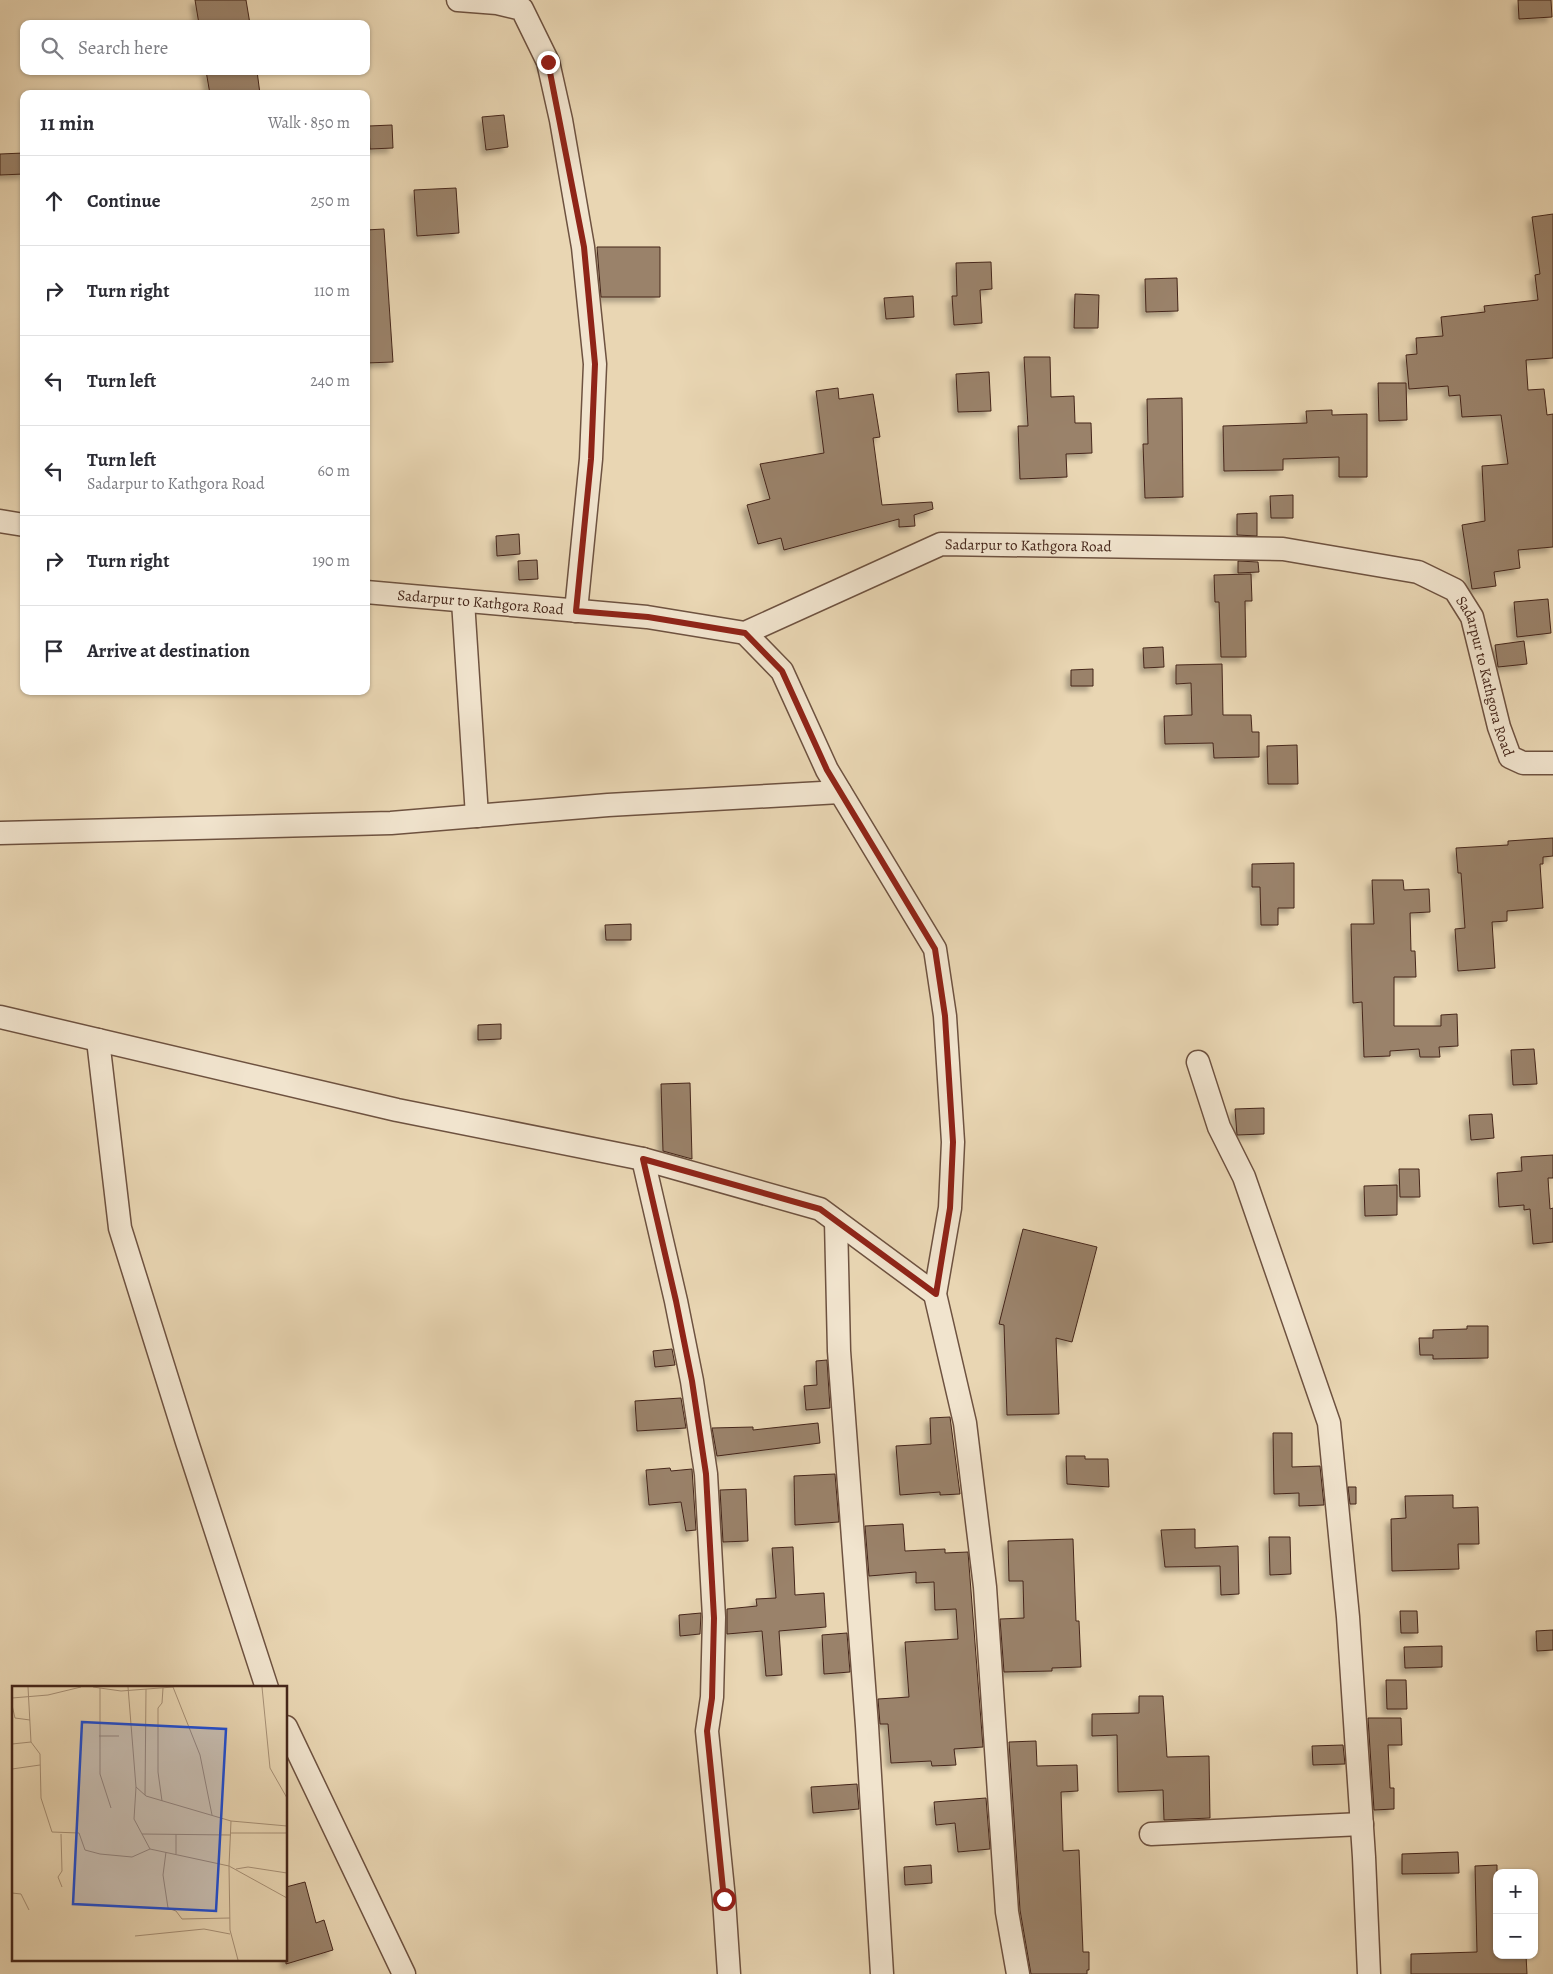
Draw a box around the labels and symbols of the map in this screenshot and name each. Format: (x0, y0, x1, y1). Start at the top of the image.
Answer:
route end (537, 51, 560, 74)
street label: Sadarpur to Kathgora Road (945, 534, 1113, 557)
street label: Sadarpur to Kathgora Road (397, 585, 565, 620)
street label: Sadarpur to Kathgora Road (1451, 592, 1519, 760)
inset map (12, 1686, 288, 1962)
route start (713, 1888, 736, 1911)

